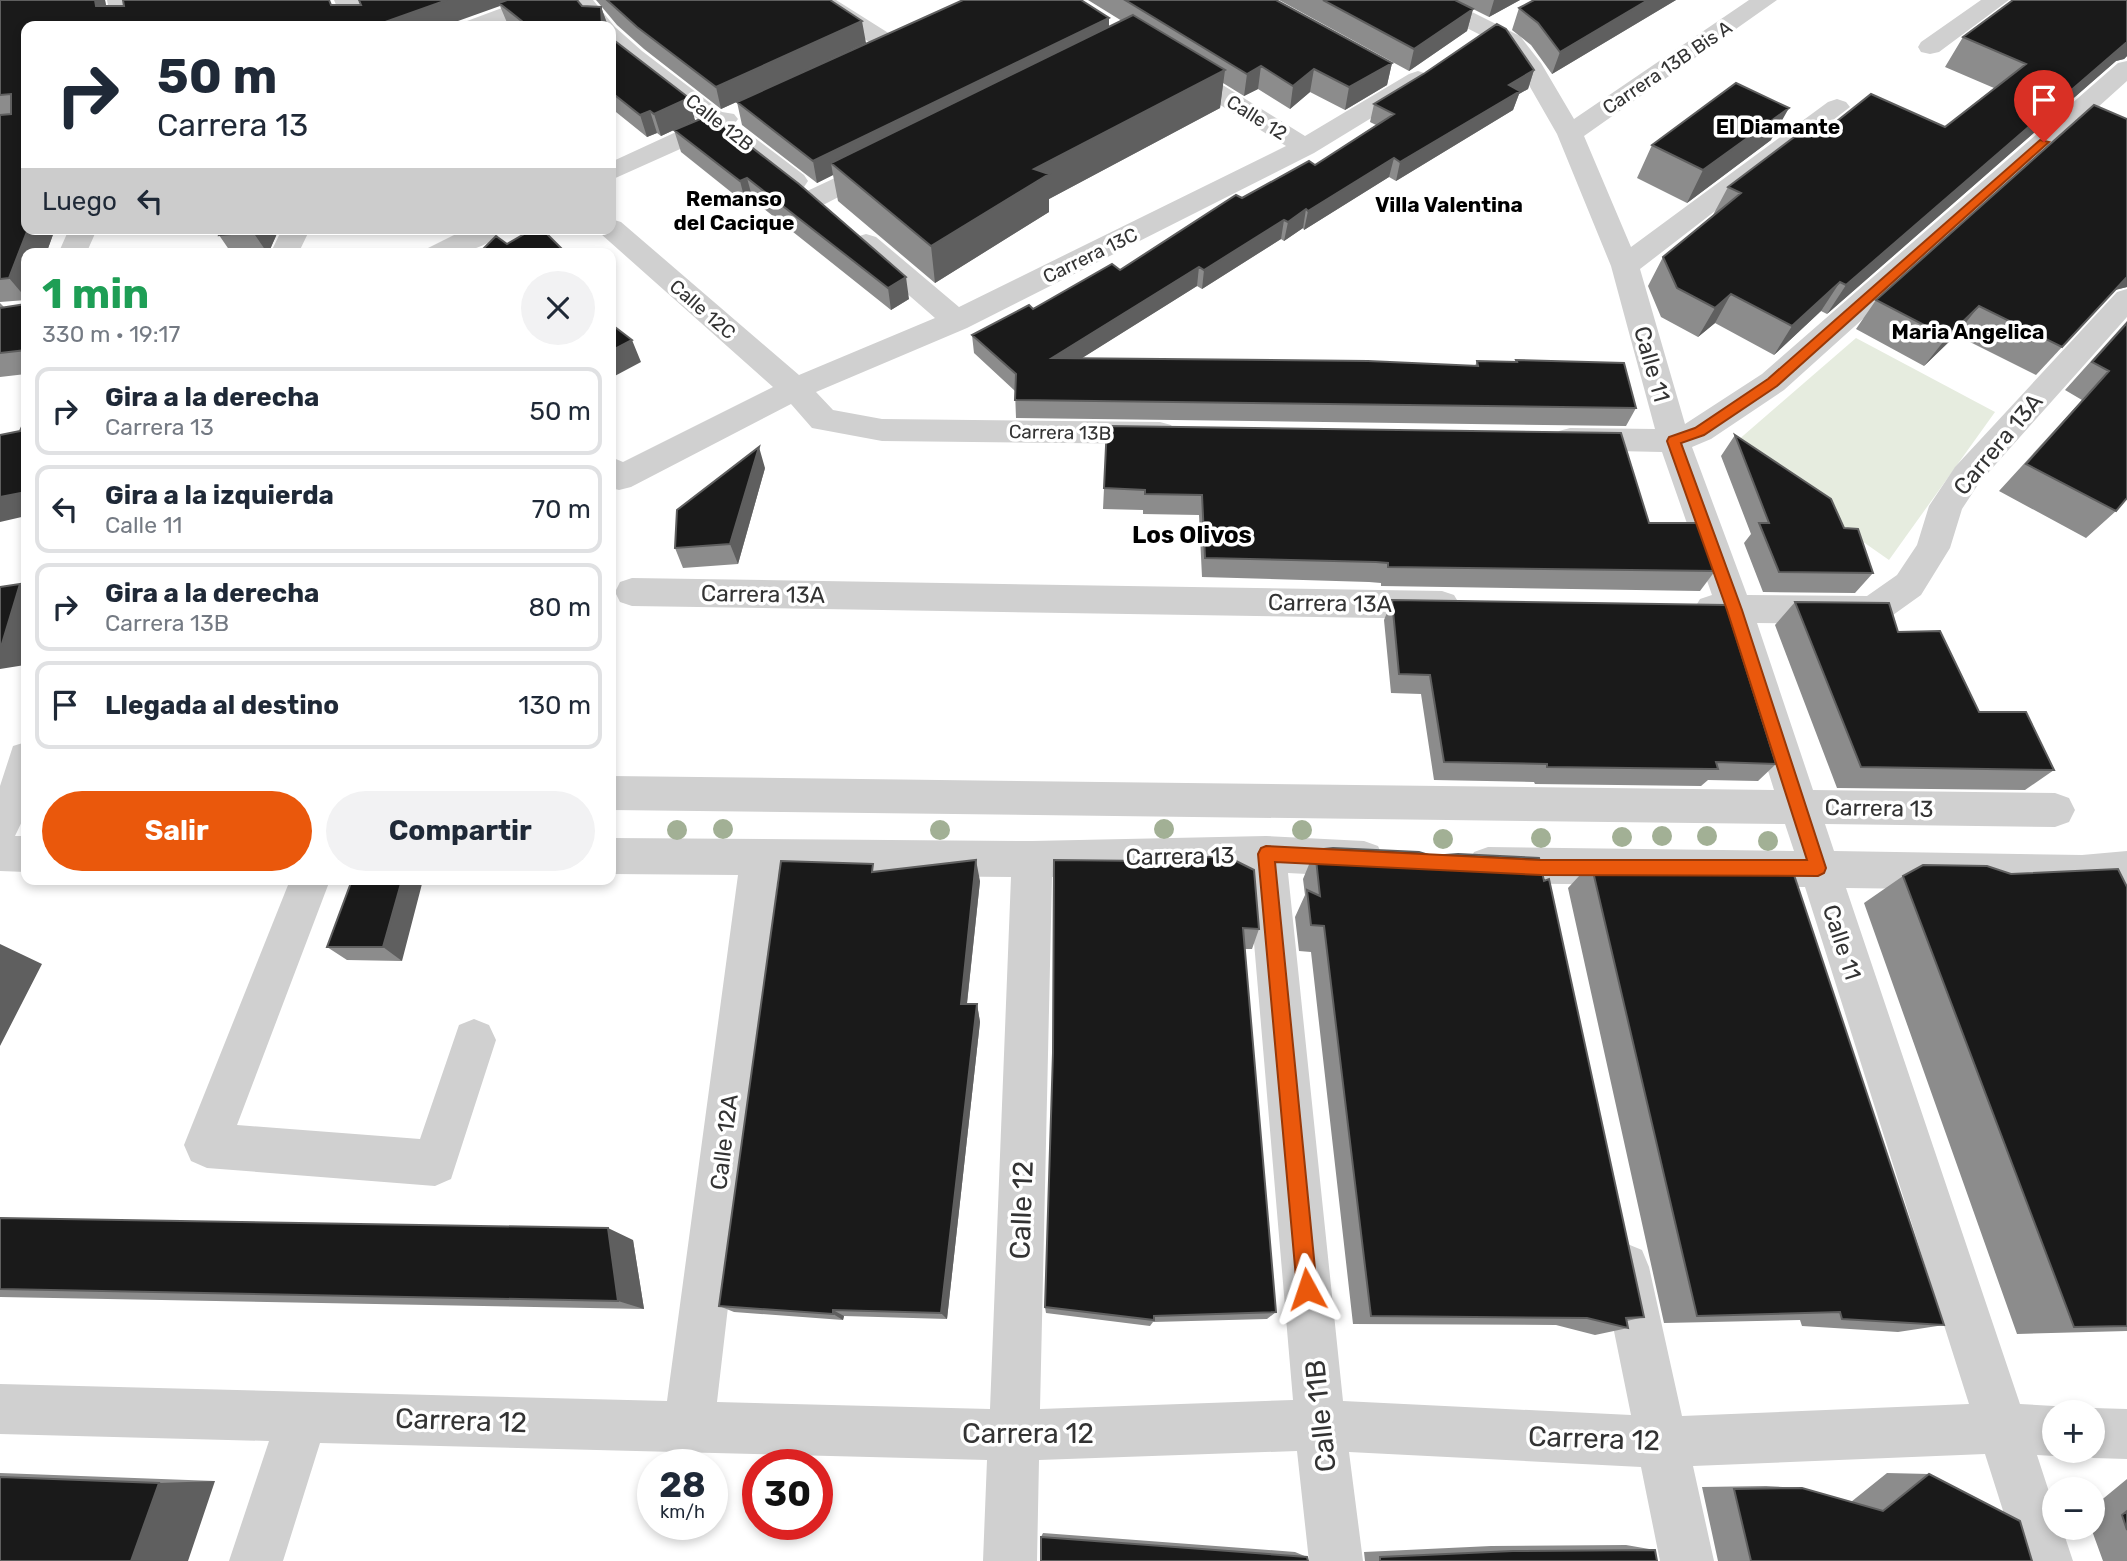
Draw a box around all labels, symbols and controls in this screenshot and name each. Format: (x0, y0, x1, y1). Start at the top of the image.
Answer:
street label: Carrera 13B Bis A (1598, 16, 1737, 119)
text: 50 m (157, 47, 277, 105)
icon: right (42, 49, 133, 140)
pin (2014, 70, 2074, 142)
icon: arrive (2025, 81, 2063, 119)
street label: Calle 12B (681, 89, 758, 156)
street label: Calle 12 (1222, 90, 1291, 145)
text: Carrera 13 (157, 106, 308, 144)
district label: El Diamante (1716, 114, 1840, 139)
icon: left (131, 182, 169, 220)
text: Luego (42, 186, 117, 217)
district label: Remanso del Cacique (674, 186, 794, 235)
district label: Villa Valentina (1375, 192, 1523, 217)
street label: Carrera 13C (1039, 223, 1141, 288)
text: 1 min (42, 269, 149, 319)
button: close (521, 271, 595, 345)
street label: Calle 12C (665, 275, 740, 344)
district label: Maria Angelica (1892, 319, 2044, 344)
text: 330 m · 19:17 (42, 320, 180, 348)
street label: Calle 11 (1628, 323, 1676, 405)
text: Gira a la derecha (105, 382, 319, 413)
street label: Carrera 13A (1947, 387, 2049, 501)
icon: right (46, 392, 84, 430)
text: 50 m (530, 396, 591, 427)
text: Carrera 13 (105, 413, 214, 441)
street label: Carrera 13B (1009, 420, 1111, 445)
text: Gira a la izquierda (105, 480, 334, 511)
icon: left (46, 490, 84, 528)
text: 70 m (532, 494, 591, 525)
text: Calle 11 (105, 511, 182, 539)
district label: Los Olivos (1132, 521, 1252, 549)
text: Gira a la derecha (105, 578, 319, 609)
street label: Carrera 13A (701, 579, 825, 609)
icon: right (46, 588, 84, 626)
street label: Carrera 13A (1268, 588, 1392, 618)
text: 80 m (528, 592, 591, 623)
text: Carrera 13B (105, 609, 229, 637)
icon: arrive (46, 686, 84, 724)
text: Llegada al destino (105, 690, 339, 721)
text: 130 m (518, 690, 591, 721)
button: Salir (42, 791, 312, 871)
button: Compartir (326, 791, 595, 871)
street label: Carrera 13 (1824, 793, 1934, 823)
street label: Carrera 13 (1125, 841, 1235, 871)
street label: Calle 11 (1817, 901, 1867, 983)
street label: Calle 12A (704, 1092, 744, 1192)
street label: Calle 12 (1003, 1160, 1040, 1260)
position arrow (1270, 1252, 1344, 1326)
street label: Calle 11B (1298, 1358, 1343, 1474)
map controls (2042, 1400, 2105, 1540)
button: + (2042, 1400, 2105, 1463)
street label: Carrera 12 (394, 1402, 527, 1439)
street label: Carrera 12 (962, 1417, 1094, 1450)
street label: Carrera 12 (1527, 1420, 1660, 1457)
speed limit sign: 30 (742, 1449, 833, 1540)
text: 28 (659, 1464, 706, 1506)
button: − (2042, 1477, 2105, 1540)
text: km/h (660, 1501, 705, 1523)

